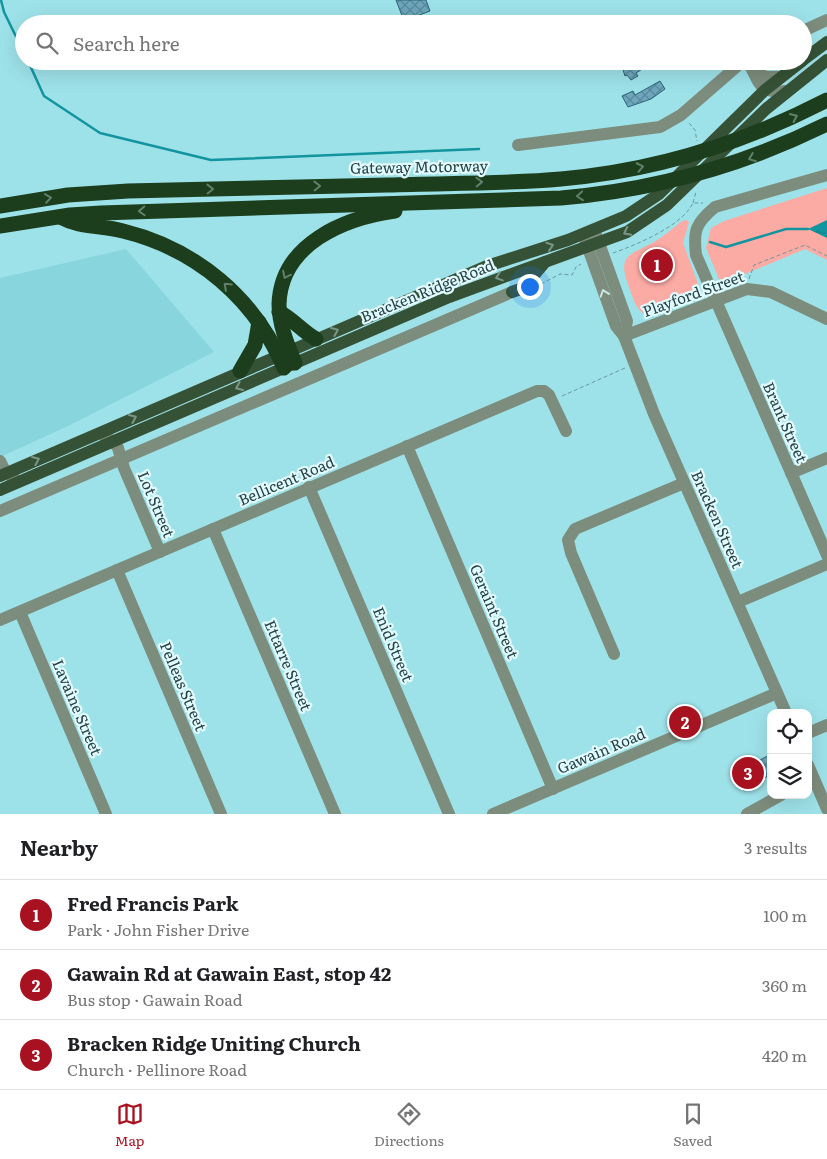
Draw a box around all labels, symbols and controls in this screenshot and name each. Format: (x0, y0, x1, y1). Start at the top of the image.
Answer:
search box (15, 15, 812, 70)
icon: search (33, 29, 61, 57)
text: Search here (73, 29, 180, 57)
one-way arrow (789, 113, 798, 123)
one-way arrow (748, 152, 757, 162)
street label: Gateway Motorway (350, 153, 488, 179)
one-way arrow (636, 162, 645, 173)
one-way arrow (475, 177, 483, 188)
one-way arrow (313, 181, 321, 191)
one-way arrow (207, 184, 215, 194)
one-way arrow (576, 190, 584, 201)
one-way arrow (44, 193, 52, 204)
one-way arrow (137, 206, 145, 217)
one-way arrow (623, 226, 632, 236)
one-way arrow (545, 241, 554, 251)
pin: 1 (641, 246, 673, 284)
street label: Bracken Ridge Road (357, 253, 497, 327)
street label: Playford Street (639, 264, 747, 322)
one-way arrow (282, 270, 292, 279)
one-way arrow (495, 272, 504, 282)
your location (517, 274, 543, 300)
one-way arrow (223, 283, 232, 292)
one-way arrow (600, 289, 610, 298)
one-way arrow (330, 326, 338, 336)
street label: Brant Street (758, 378, 814, 466)
one-way arrow (235, 381, 244, 392)
one-way arrow (128, 413, 137, 424)
street label: Bellicent Road (234, 449, 338, 511)
one-way arrow (31, 456, 40, 466)
street label: Bracken Street (686, 466, 750, 572)
street label: Lot Street (133, 467, 181, 541)
street label: Geraint Street (465, 560, 525, 662)
street label: Enid Street (368, 603, 420, 685)
street label: Ettarre Street (259, 616, 319, 714)
street label: Pelleas Street (155, 638, 213, 734)
street label: Lavaine Street (47, 655, 109, 759)
pin: 2 (669, 703, 701, 741)
map controls (767, 709, 812, 799)
button: locate (767, 709, 812, 754)
street label: Gawain Road (553, 721, 649, 779)
pin: 3 (732, 754, 764, 792)
button: layers (767, 754, 812, 799)
text: Nearby (20, 831, 98, 862)
text: 3 results (744, 835, 807, 859)
text: Fred Francis Park (67, 889, 238, 917)
text: 1 (33, 903, 39, 927)
text: 100 m (763, 903, 807, 927)
text: Park · John Fisher Drive (67, 917, 249, 941)
text: Gawain Rd at Gawain East, stop 42 (67, 959, 391, 987)
text: 2 (32, 973, 40, 997)
text: 360 m (762, 973, 807, 997)
text: Bus stop · Gawain Road (67, 987, 243, 1011)
text: Bracken Ridge Uniting Church (67, 1029, 361, 1057)
text: 3 (32, 1043, 40, 1067)
text: 420 m (762, 1043, 807, 1067)
text: Church · Pellinore Road (67, 1057, 247, 1081)
tab: Map (115, 1100, 145, 1150)
tab: Directions (374, 1100, 444, 1150)
tab: Saved (673, 1100, 712, 1150)

